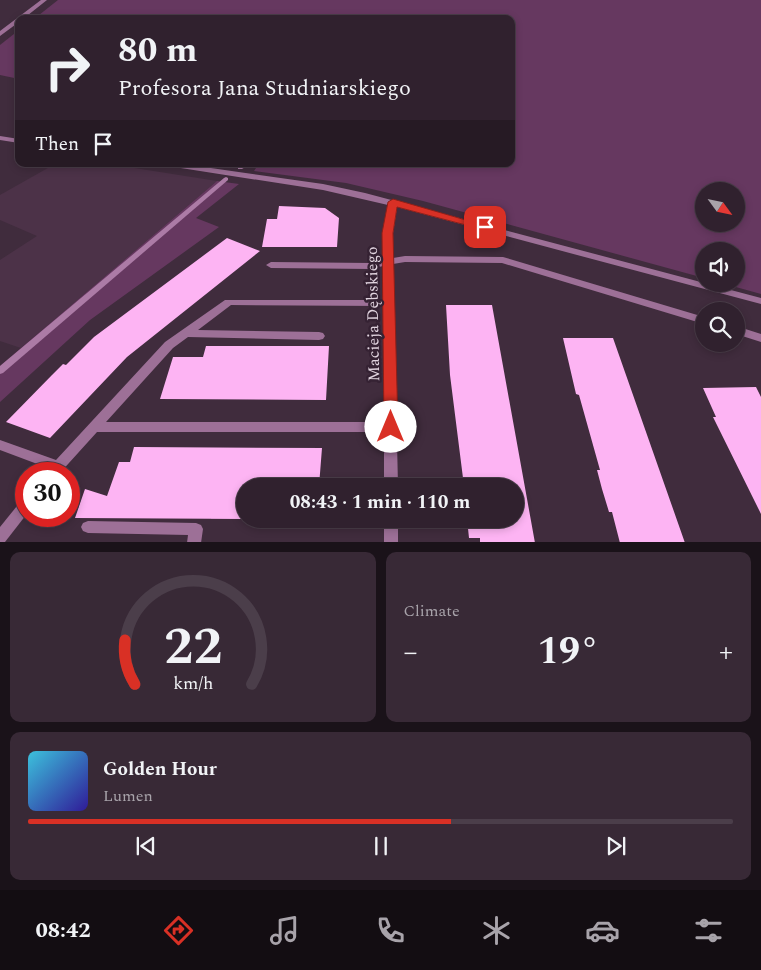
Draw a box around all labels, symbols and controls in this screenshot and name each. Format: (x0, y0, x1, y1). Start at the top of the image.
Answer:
text: 80 m (118, 24, 198, 77)
icon: right (35, 35, 100, 100)
text: Profesora Jana Studniarskiego (118, 72, 411, 105)
text: Then (35, 130, 79, 159)
icon: arrive (89, 130, 117, 158)
north arrow (695, 182, 745, 232)
map controls (695, 182, 745, 352)
pin (464, 206, 506, 248)
icon: arrive (471, 213, 499, 241)
button: sound (695, 242, 745, 292)
street label: Macieja Dębskiego (360, 246, 386, 382)
button: search (695, 302, 745, 352)
position arrow (364, 400, 416, 452)
speed limit sign: 30 (15, 462, 80, 527)
text: 08:43 · 1 min · 110 m (290, 488, 470, 517)
text: Climate (404, 599, 460, 623)
text: 22 (164, 608, 222, 687)
text: 19° (537, 623, 599, 681)
text: − (404, 631, 418, 674)
text: + (719, 631, 733, 674)
text: km/h (173, 670, 213, 697)
text: Golden Hour (103, 755, 217, 784)
text: Lumen (103, 784, 153, 808)
icon: previous (132, 832, 160, 860)
icon: pause (367, 832, 395, 860)
icon: next (602, 832, 630, 860)
icon: directions (161, 913, 196, 948)
icon: music (267, 913, 302, 948)
icon: phone (373, 913, 408, 948)
icon: climate (479, 913, 514, 948)
icon: car (585, 913, 620, 948)
icon: filters (691, 913, 726, 948)
text: 08:42 (35, 914, 91, 947)

